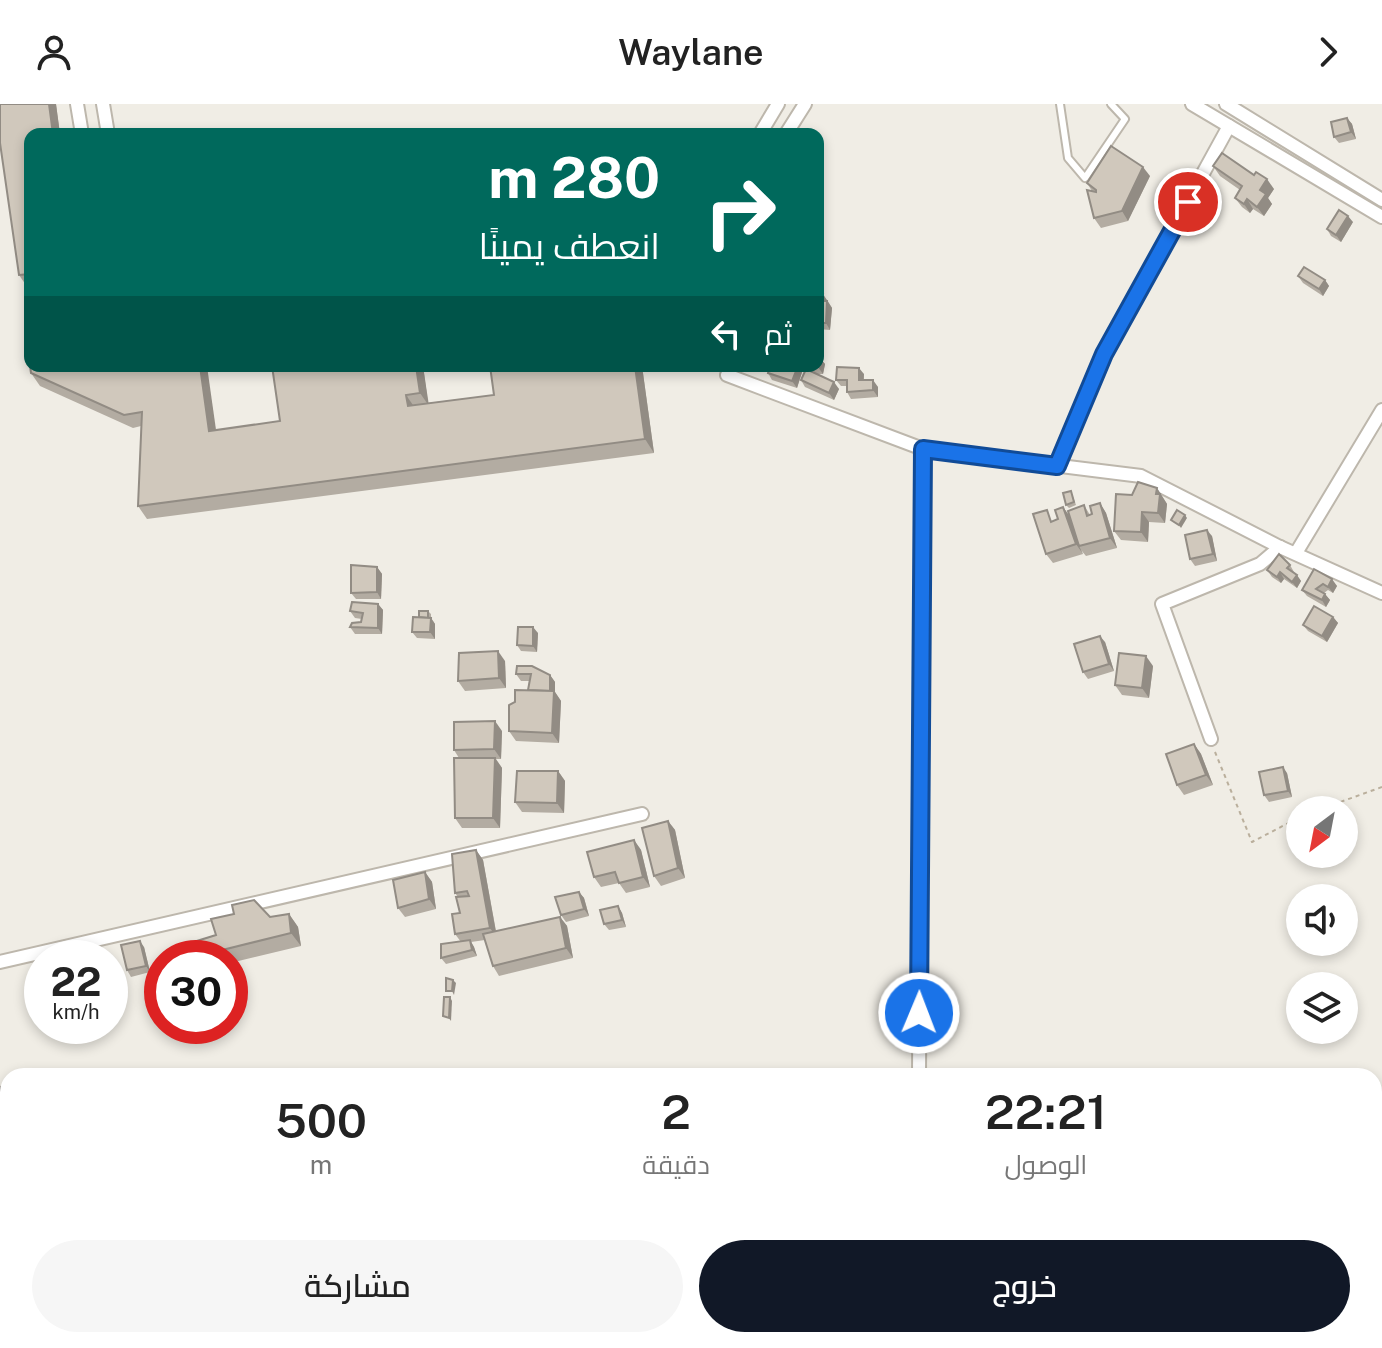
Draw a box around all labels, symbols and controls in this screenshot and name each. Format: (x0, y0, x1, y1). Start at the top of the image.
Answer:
icon: person (32, 30, 76, 74)
icon: forward (1306, 30, 1350, 74)
text: Waylane (618, 31, 764, 73)
text: 280 m (488, 145, 660, 211)
icon: right (688, 160, 792, 264)
pin (1154, 168, 1222, 236)
icon: arrive (1166, 180, 1210, 224)
text: انعطف يمينًا (478, 225, 660, 267)
icon: left (704, 312, 748, 356)
text: ثم (764, 316, 792, 352)
north arrow (1286, 796, 1358, 868)
map controls (1286, 796, 1358, 1044)
button: sound (1286, 884, 1358, 956)
speed limit sign: 30 (144, 940, 248, 1044)
text: 22 (51, 958, 101, 1005)
position arrow (877, 971, 961, 1055)
button: layers (1286, 972, 1358, 1044)
text: km/h (52, 1000, 100, 1024)
text: 2 (661, 1083, 691, 1140)
text: 22:21 (985, 1083, 1107, 1140)
text: 500 (275, 1092, 367, 1149)
text: m (310, 1149, 332, 1180)
text: دقيقة (642, 1149, 710, 1180)
text: الوصول (1004, 1149, 1087, 1180)
button: مشاركة (32, 1240, 683, 1332)
button: خروج (699, 1240, 1350, 1332)

